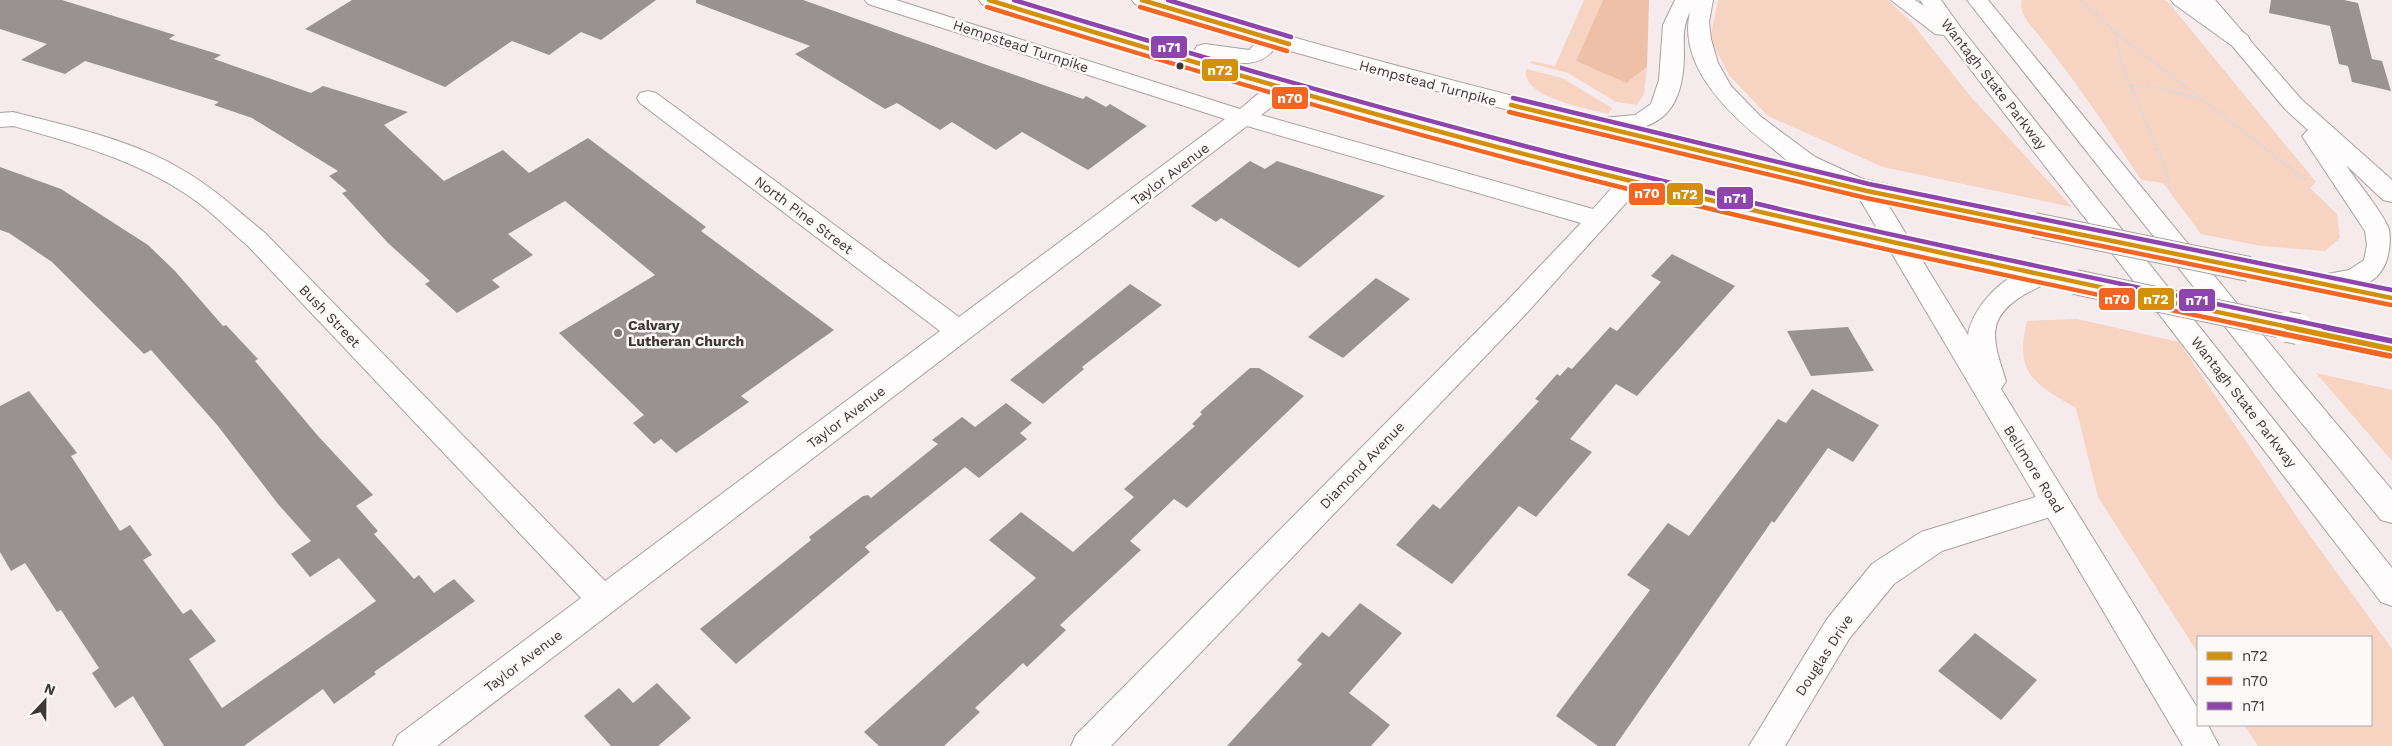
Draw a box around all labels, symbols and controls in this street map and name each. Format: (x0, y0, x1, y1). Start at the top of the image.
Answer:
street label: Wantagh State Parkway (1938, 15, 2051, 153)
street label: Hempstead Turnpike (951, 17, 1091, 75)
line badge: n71 (1150, 35, 1188, 59)
text: n71 (1158, 39, 1180, 55)
street label: Hempstead Turnpike (1358, 57, 1498, 109)
line badge: n72 (1201, 58, 1239, 82)
unlabelled marker (1175, 61, 1185, 71)
text: n72 (1207, 62, 1233, 78)
line badge: n70 (1271, 86, 1309, 110)
text: n70 (1277, 90, 1303, 106)
street label: Taylor Avenue (1128, 139, 1212, 209)
street label: North Pine Street (752, 173, 856, 257)
line badge: n70 (1628, 182, 1666, 206)
line badge: n72 (1666, 182, 1704, 206)
text: n70 (1634, 185, 1660, 201)
text: n72 (1672, 186, 1698, 202)
line badge: n71 (1716, 186, 1754, 210)
text: n71 (1724, 190, 1746, 206)
street label: Bush Street (296, 281, 364, 351)
line badge: n70 (2098, 287, 2136, 311)
line badge: n72 (2137, 287, 2175, 311)
line badge: n71 (2178, 288, 2216, 312)
text: n70 (2104, 291, 2130, 307)
text: n72 (2143, 291, 2169, 307)
text: n71 (2186, 292, 2208, 308)
place label: Calvary Lutheran Church (628, 317, 744, 349)
marker: Calvary Lutheran Church (612, 327, 624, 339)
street label: Wantagh State Parkway (2188, 333, 2301, 471)
street label: Taylor Avenue (804, 382, 888, 452)
street label: Diamond Avenue (1316, 418, 1408, 512)
street label: Bellmore Road (2001, 422, 2067, 516)
street label: Douglas Drive (1792, 611, 1856, 699)
street label: Taylor Avenue (481, 626, 565, 696)
legend (2197, 636, 2372, 726)
text: n72 (2242, 647, 2268, 665)
text: n70 (2242, 672, 2268, 690)
north arrow (20, 676, 70, 726)
text: N (42, 680, 58, 698)
text: n71 (2242, 697, 2265, 715)

